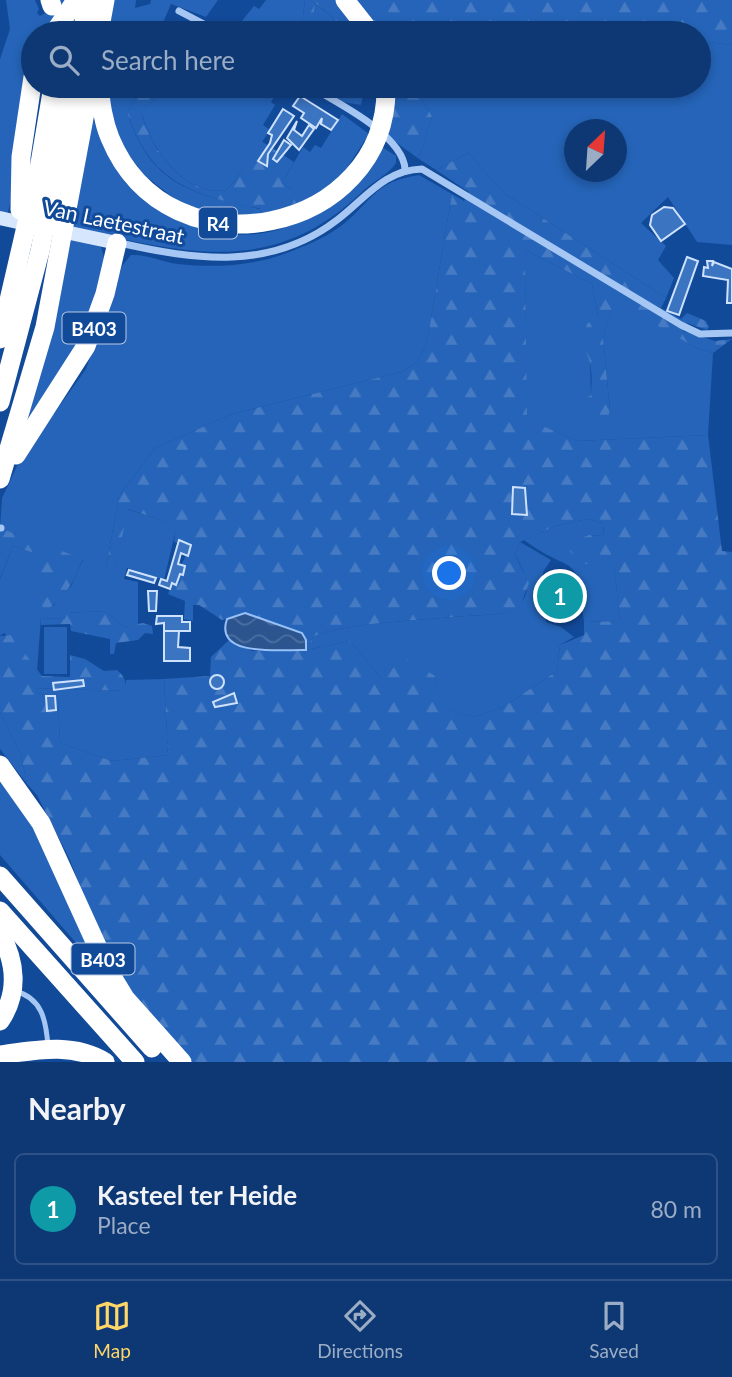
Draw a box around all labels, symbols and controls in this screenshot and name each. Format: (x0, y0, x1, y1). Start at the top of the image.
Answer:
search box (21, 21, 711, 98)
icon: search (45, 41, 83, 79)
text: Search here (101, 44, 235, 76)
north arrow (564, 119, 627, 182)
street label: Van Laetestraat (41, 194, 187, 248)
road number: R4 (199, 208, 237, 238)
road number: B403 (62, 312, 126, 344)
your location (432, 556, 466, 590)
pin: 1 (537, 570, 583, 622)
road number: B403 (72, 944, 134, 974)
text: Nearby (28, 1090, 126, 1126)
text: Kasteel ter Heide (97, 1179, 297, 1211)
text: 1 (46, 1195, 60, 1223)
text: 80 m (651, 1195, 702, 1223)
text: Place (97, 1211, 151, 1239)
tab: Map (93, 1297, 131, 1362)
tab: Directions (317, 1297, 403, 1362)
tab: Saved (589, 1297, 639, 1362)

